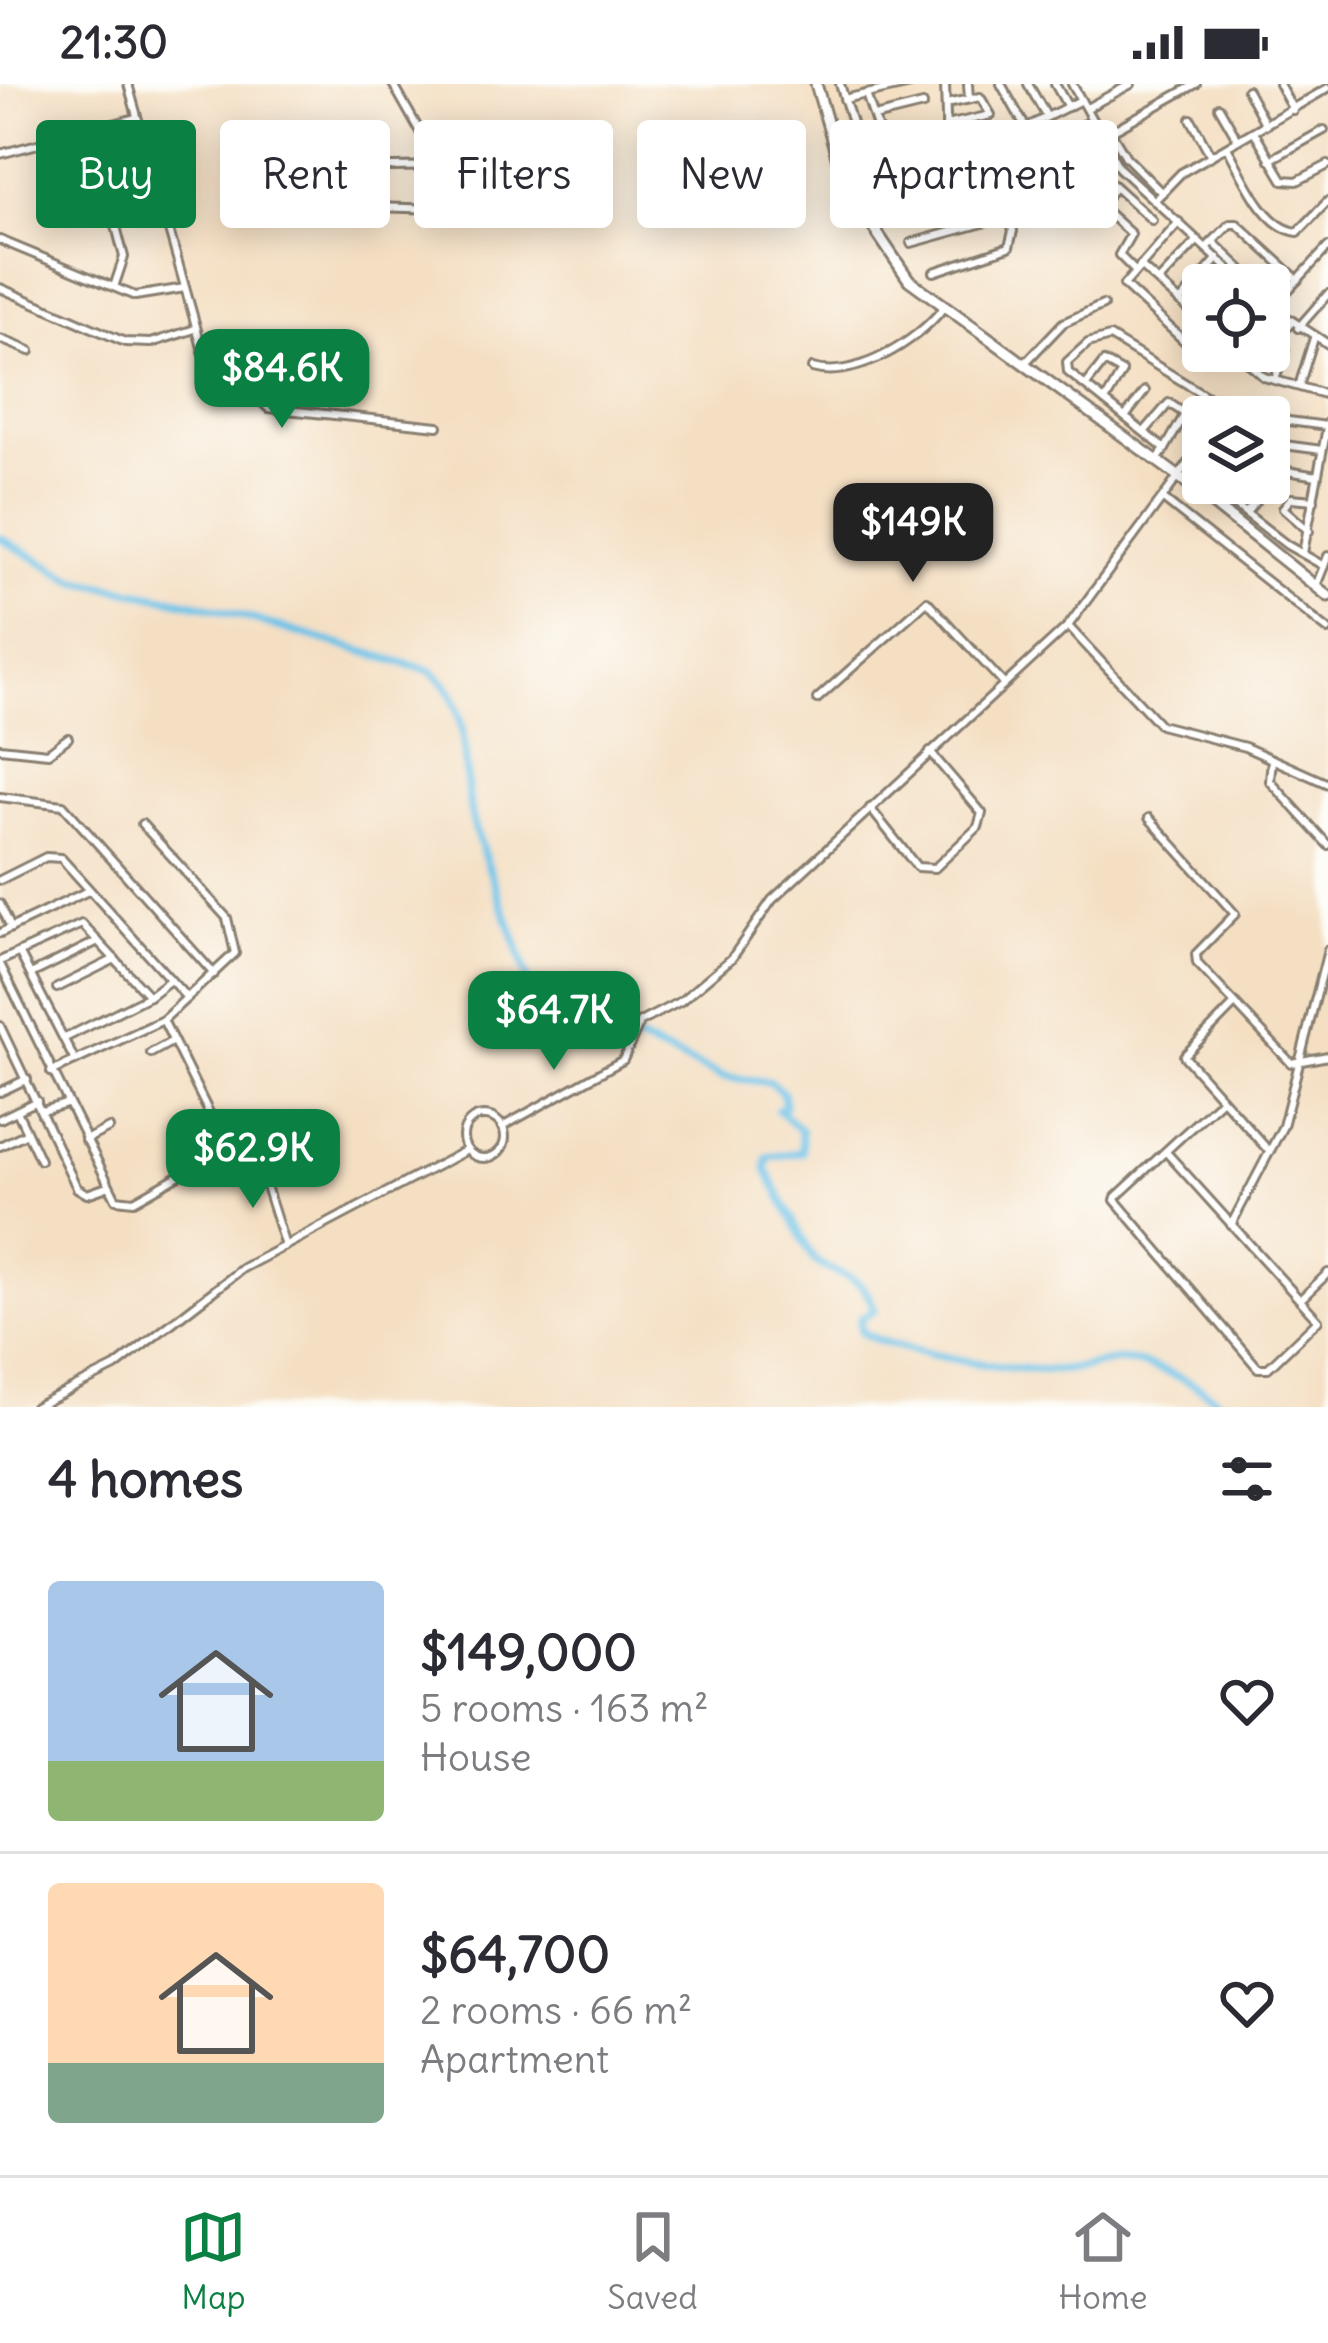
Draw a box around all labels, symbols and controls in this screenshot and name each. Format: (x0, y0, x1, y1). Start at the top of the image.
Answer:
text: 21:30 (60, 14, 168, 70)
chip: Buy (36, 120, 196, 228)
chip: Rent (220, 120, 390, 228)
chip: Filters (414, 120, 613, 228)
chip: New (637, 120, 806, 228)
chip: Apartment (830, 120, 1118, 228)
map controls (1182, 264, 1290, 504)
button: locate (1182, 264, 1290, 372)
pin: $84.6K (184, 329, 380, 431)
text: $84.6K (221, 343, 343, 392)
button: layers (1182, 396, 1290, 504)
pin: $149K (829, 483, 997, 585)
text: $149K (860, 497, 966, 546)
pin: $64.7K (456, 971, 652, 1073)
text: $64.7K (495, 985, 613, 1034)
pin: $62.9K (155, 1109, 351, 1211)
text: $62.9K (193, 1123, 313, 1172)
icon: filters (1214, 1446, 1280, 1512)
text: 4 homes (48, 1447, 243, 1511)
text: $149,000 (420, 1620, 637, 1684)
icon: home (144, 1629, 288, 1773)
icon: heart (1214, 1668, 1280, 1734)
text: 5 rooms · 163 m² (420, 1684, 708, 1733)
text: House (420, 1733, 531, 1782)
text: $64,700 (420, 1922, 610, 1986)
icon: home (144, 1931, 288, 2075)
icon: heart (1214, 1970, 1280, 2036)
text: 2 rooms · 66 m² (420, 1986, 692, 2035)
text: Apartment (420, 2035, 609, 2084)
tab: Map (180, 2204, 246, 2318)
tab: Saved (607, 2204, 698, 2318)
tab: Home (1059, 2204, 1148, 2318)

